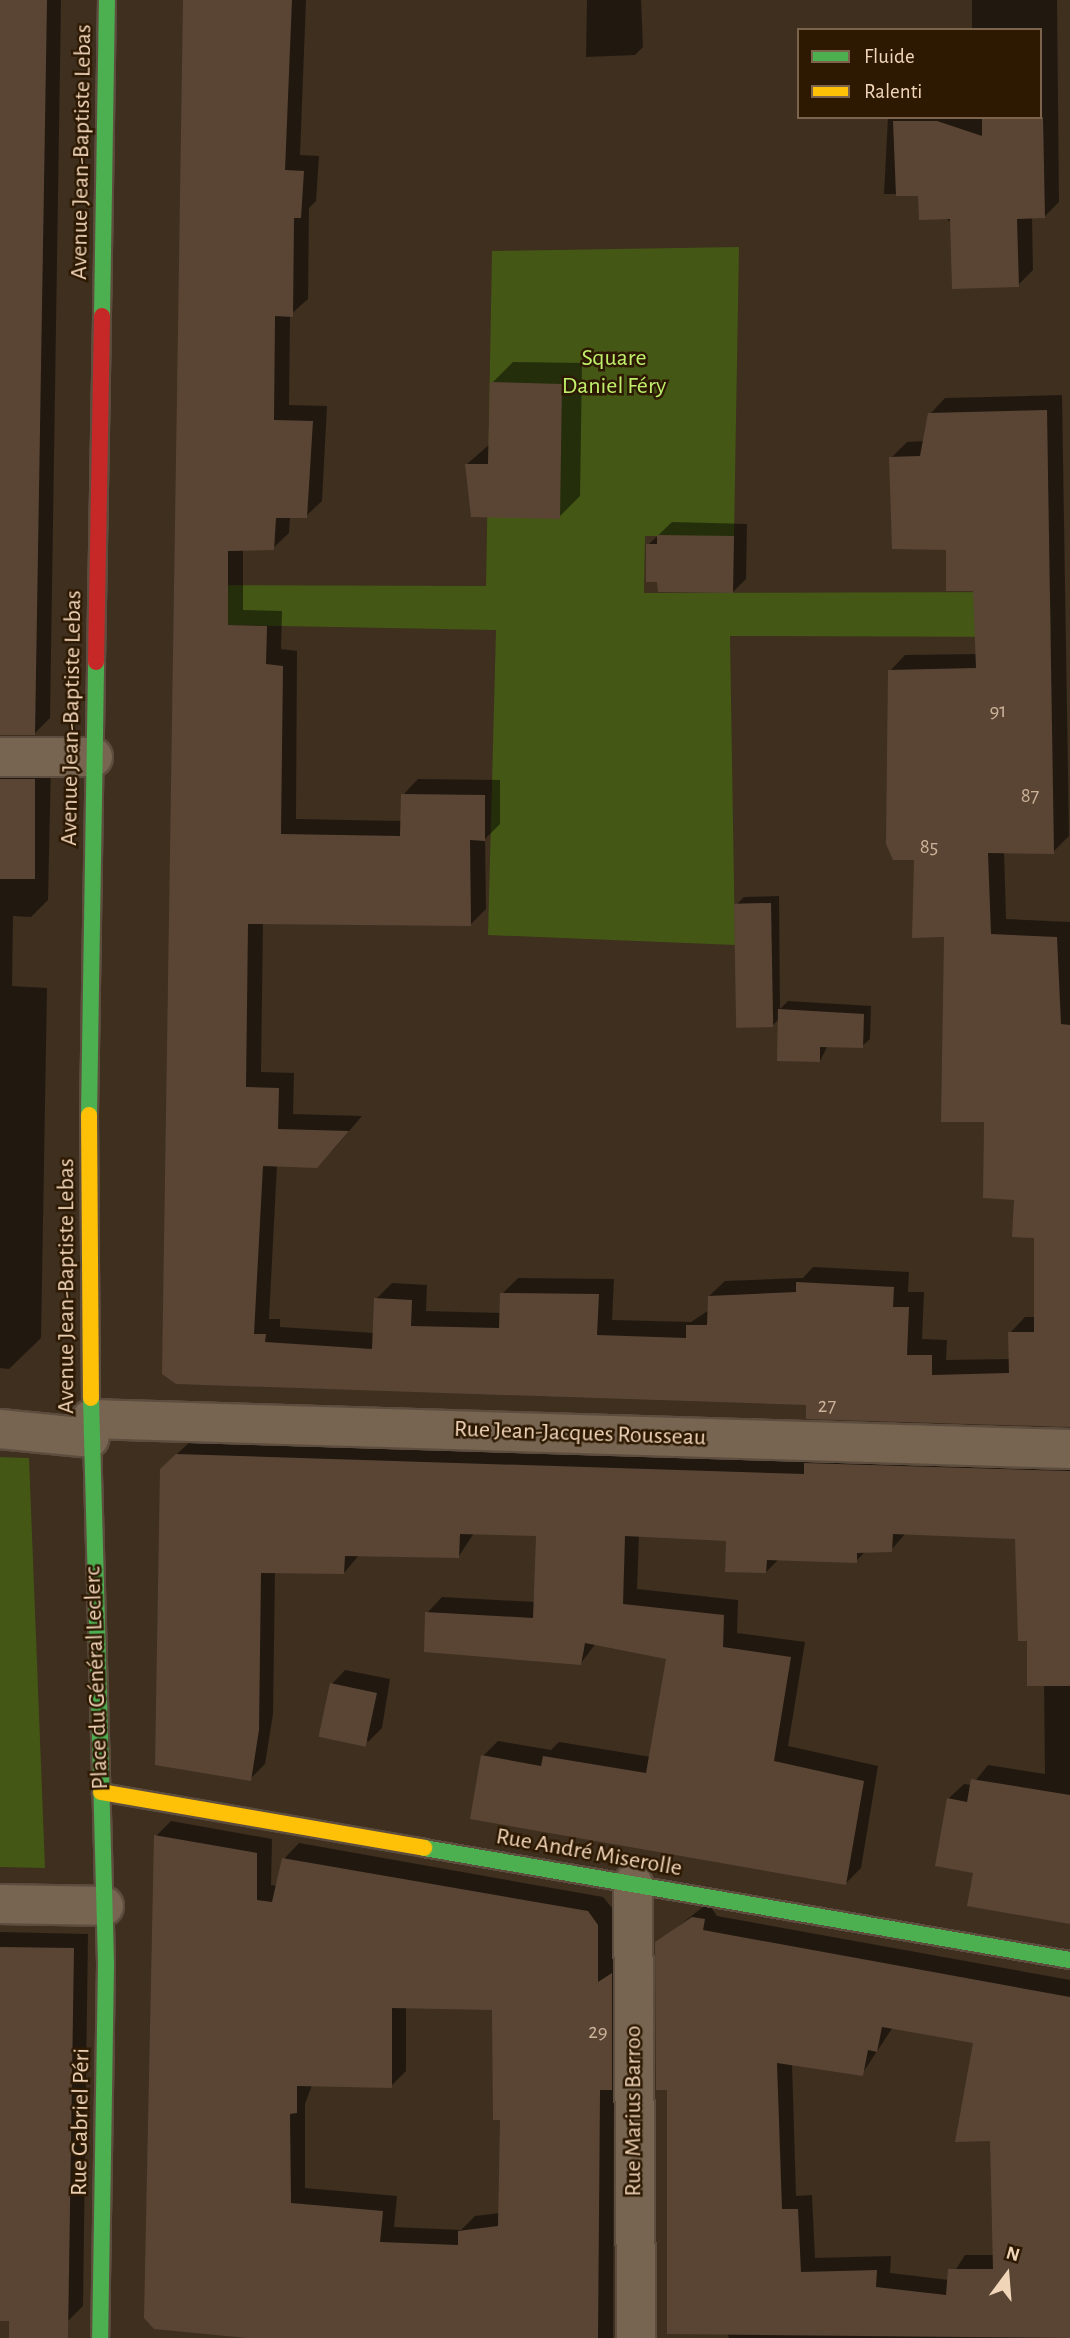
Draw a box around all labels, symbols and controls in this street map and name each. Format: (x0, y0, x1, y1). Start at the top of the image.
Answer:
street label: Avenue Jean-Baptiste Lebas (65, 24, 99, 280)
legend (797, 28, 1042, 119)
text: Fluide (864, 46, 915, 67)
text: Ralenti (864, 81, 922, 102)
park label: Square Daniel Féry (562, 345, 666, 401)
street label: Avenue Jean-Baptiste Lebas (55, 590, 89, 846)
house number: 91 (989, 698, 1007, 724)
house number: 87 (1021, 783, 1039, 809)
house number: 85 (920, 834, 938, 860)
street label: Avenue Jean-Baptiste Lebas (53, 1158, 81, 1414)
house number: 27 (818, 1393, 836, 1419)
street label: Rue Jean-Jacques Rousseau (453, 1415, 707, 1453)
street label: Place du Général Leclerc (79, 1566, 115, 1790)
street label: Rue André Miserolle (494, 1822, 684, 1884)
house number: 29 (588, 2019, 608, 2045)
street label: Rue Marius Barroo (620, 2025, 648, 2197)
street label: Rue Gabriel Péri (65, 2048, 97, 2196)
north arrow (972, 2240, 1042, 2310)
text: N (1004, 2243, 1022, 2265)

